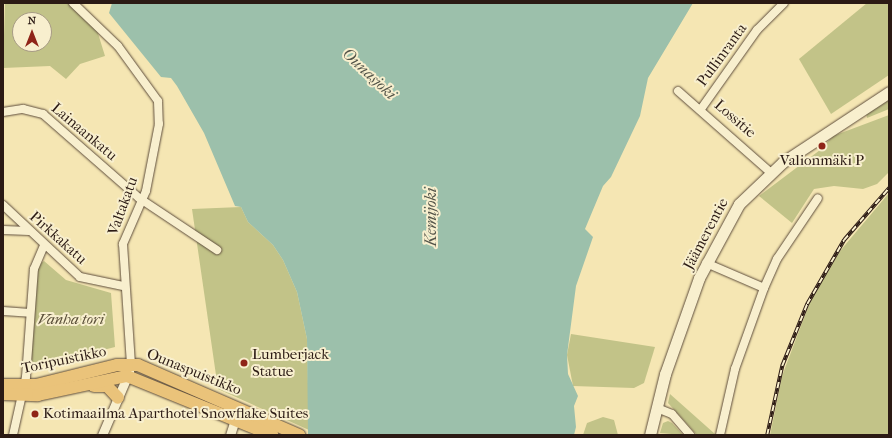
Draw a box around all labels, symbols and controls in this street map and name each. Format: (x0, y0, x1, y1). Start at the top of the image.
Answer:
north arrow (12, 12, 52, 52)
text: N (28, 14, 36, 27)
street label: Pullinranta (693, 20, 751, 90)
water label: Ounasjoki (338, 44, 400, 104)
street label: Lossitie (711, 96, 759, 142)
street label: Lainaankatu (47, 99, 121, 165)
marker: Valionmäki P (817, 141, 827, 151)
place label: Valionmäki P (780, 152, 864, 170)
street label: Valtakatu (104, 174, 142, 238)
water label: Kemijoki (421, 188, 441, 246)
street label: Jäämerentie (680, 195, 732, 273)
street label: Pirkkakatu (26, 208, 90, 268)
park label: Vanha tori (38, 311, 104, 329)
street label: Toripuistikko (20, 342, 108, 378)
street label: Ounaspuistikko (144, 345, 244, 399)
place label: Lumberjack Statue (252, 345, 329, 380)
marker: Lumberjack Statue (239, 358, 249, 368)
place label: Kotimaailma Aparthotel Snowflake Suites (43, 405, 308, 423)
marker: Kotimaailma Aparthotel Snowflake Suites (30, 409, 40, 419)

